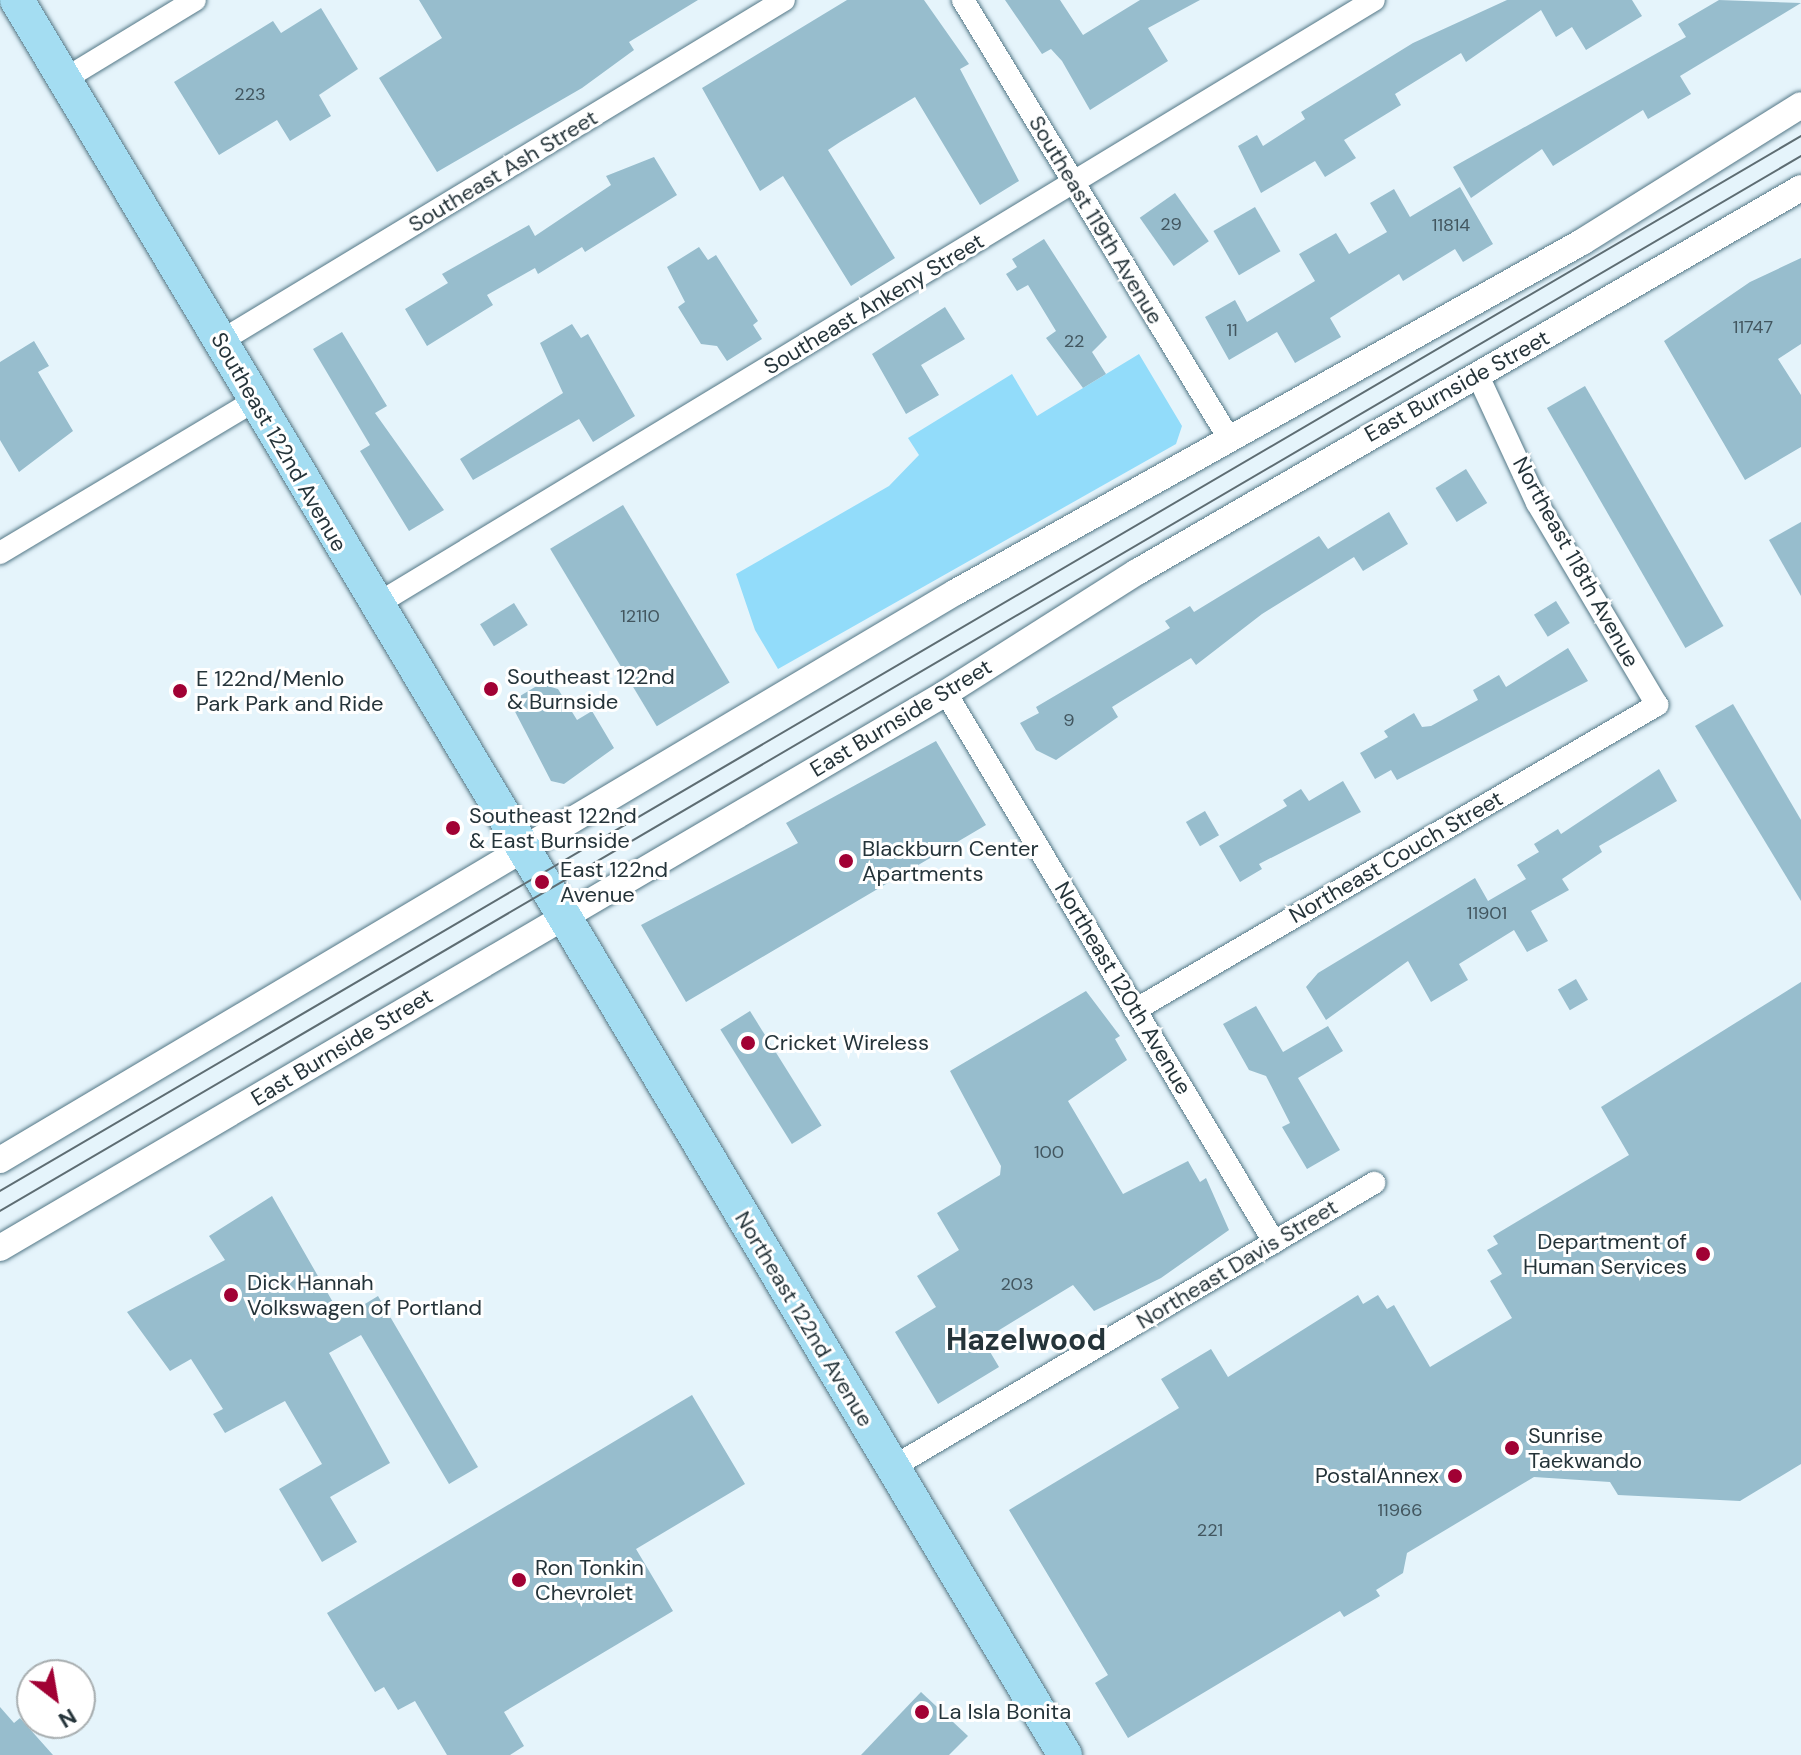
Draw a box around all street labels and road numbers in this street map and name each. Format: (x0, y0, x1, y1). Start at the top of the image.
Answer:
street label: Southeast Ash Street (404, 104, 602, 238)
street label: Southeast 119th Avenue (1023, 111, 1169, 329)
street label: Southeast Ankeny Street (759, 228, 989, 380)
street label: East Burnside Street (1360, 324, 1554, 448)
street label: Southeast 122nd Avenue (205, 328, 353, 556)
street label: Northeast 118th Avenue (1507, 452, 1645, 672)
street label: East Burnside Street (806, 653, 996, 783)
street label: Northeast Couch Street (1285, 785, 1507, 929)
street label: Northeast 120th Avenue (1049, 877, 1197, 1099)
street label: East Burnside Street (247, 982, 437, 1112)
street label: Northeast Davis Street (1132, 1193, 1342, 1335)
street label: Northeast 122nd Avenue (729, 1207, 879, 1431)

